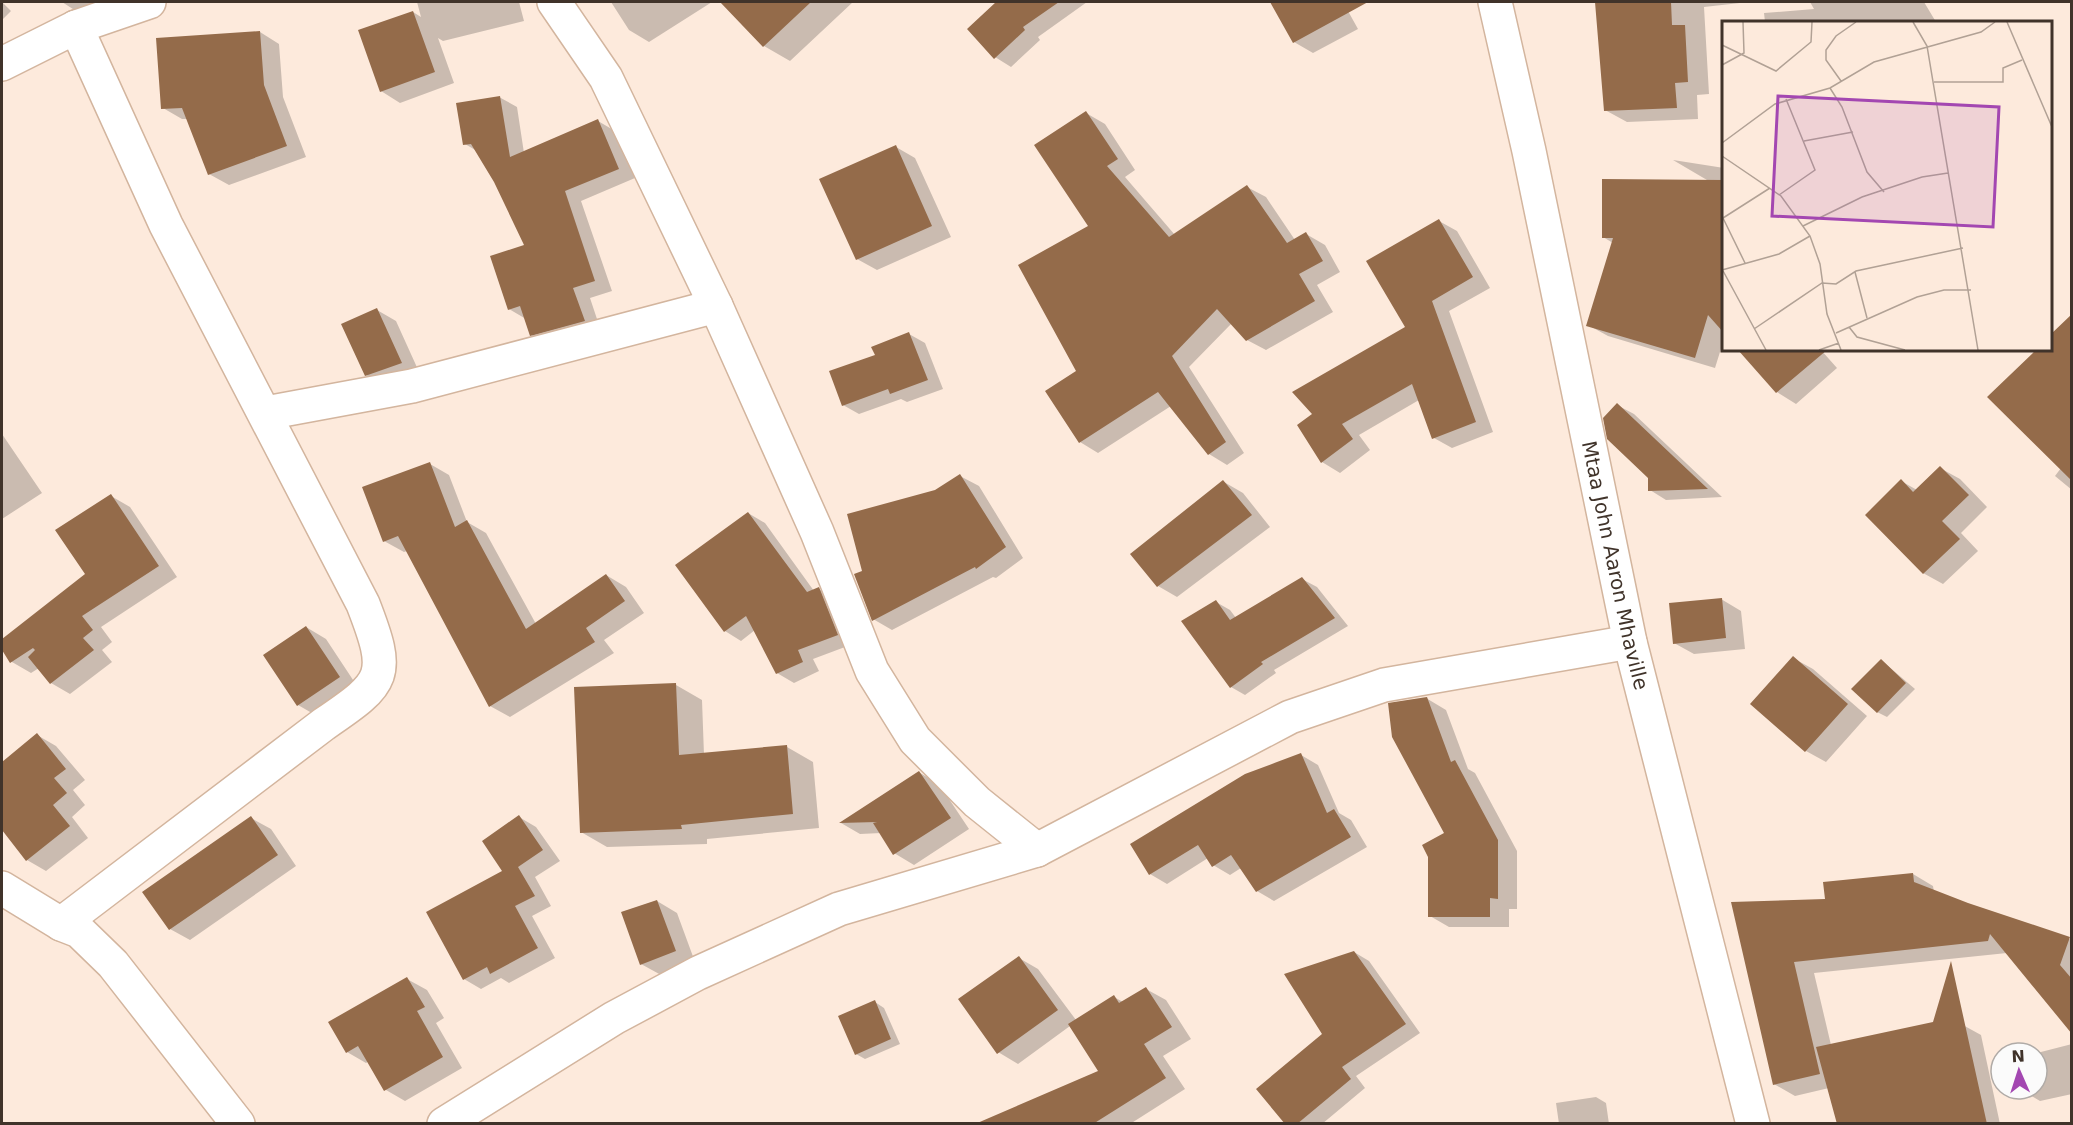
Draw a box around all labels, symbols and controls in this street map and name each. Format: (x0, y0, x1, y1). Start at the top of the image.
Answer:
inset map (1722, 21, 2052, 351)
street label: Mtaa John Aaron Mhaville (1577, 439, 1654, 692)
north arrow (1989, 1041, 2049, 1101)
text: N (2011, 1047, 2025, 1066)

